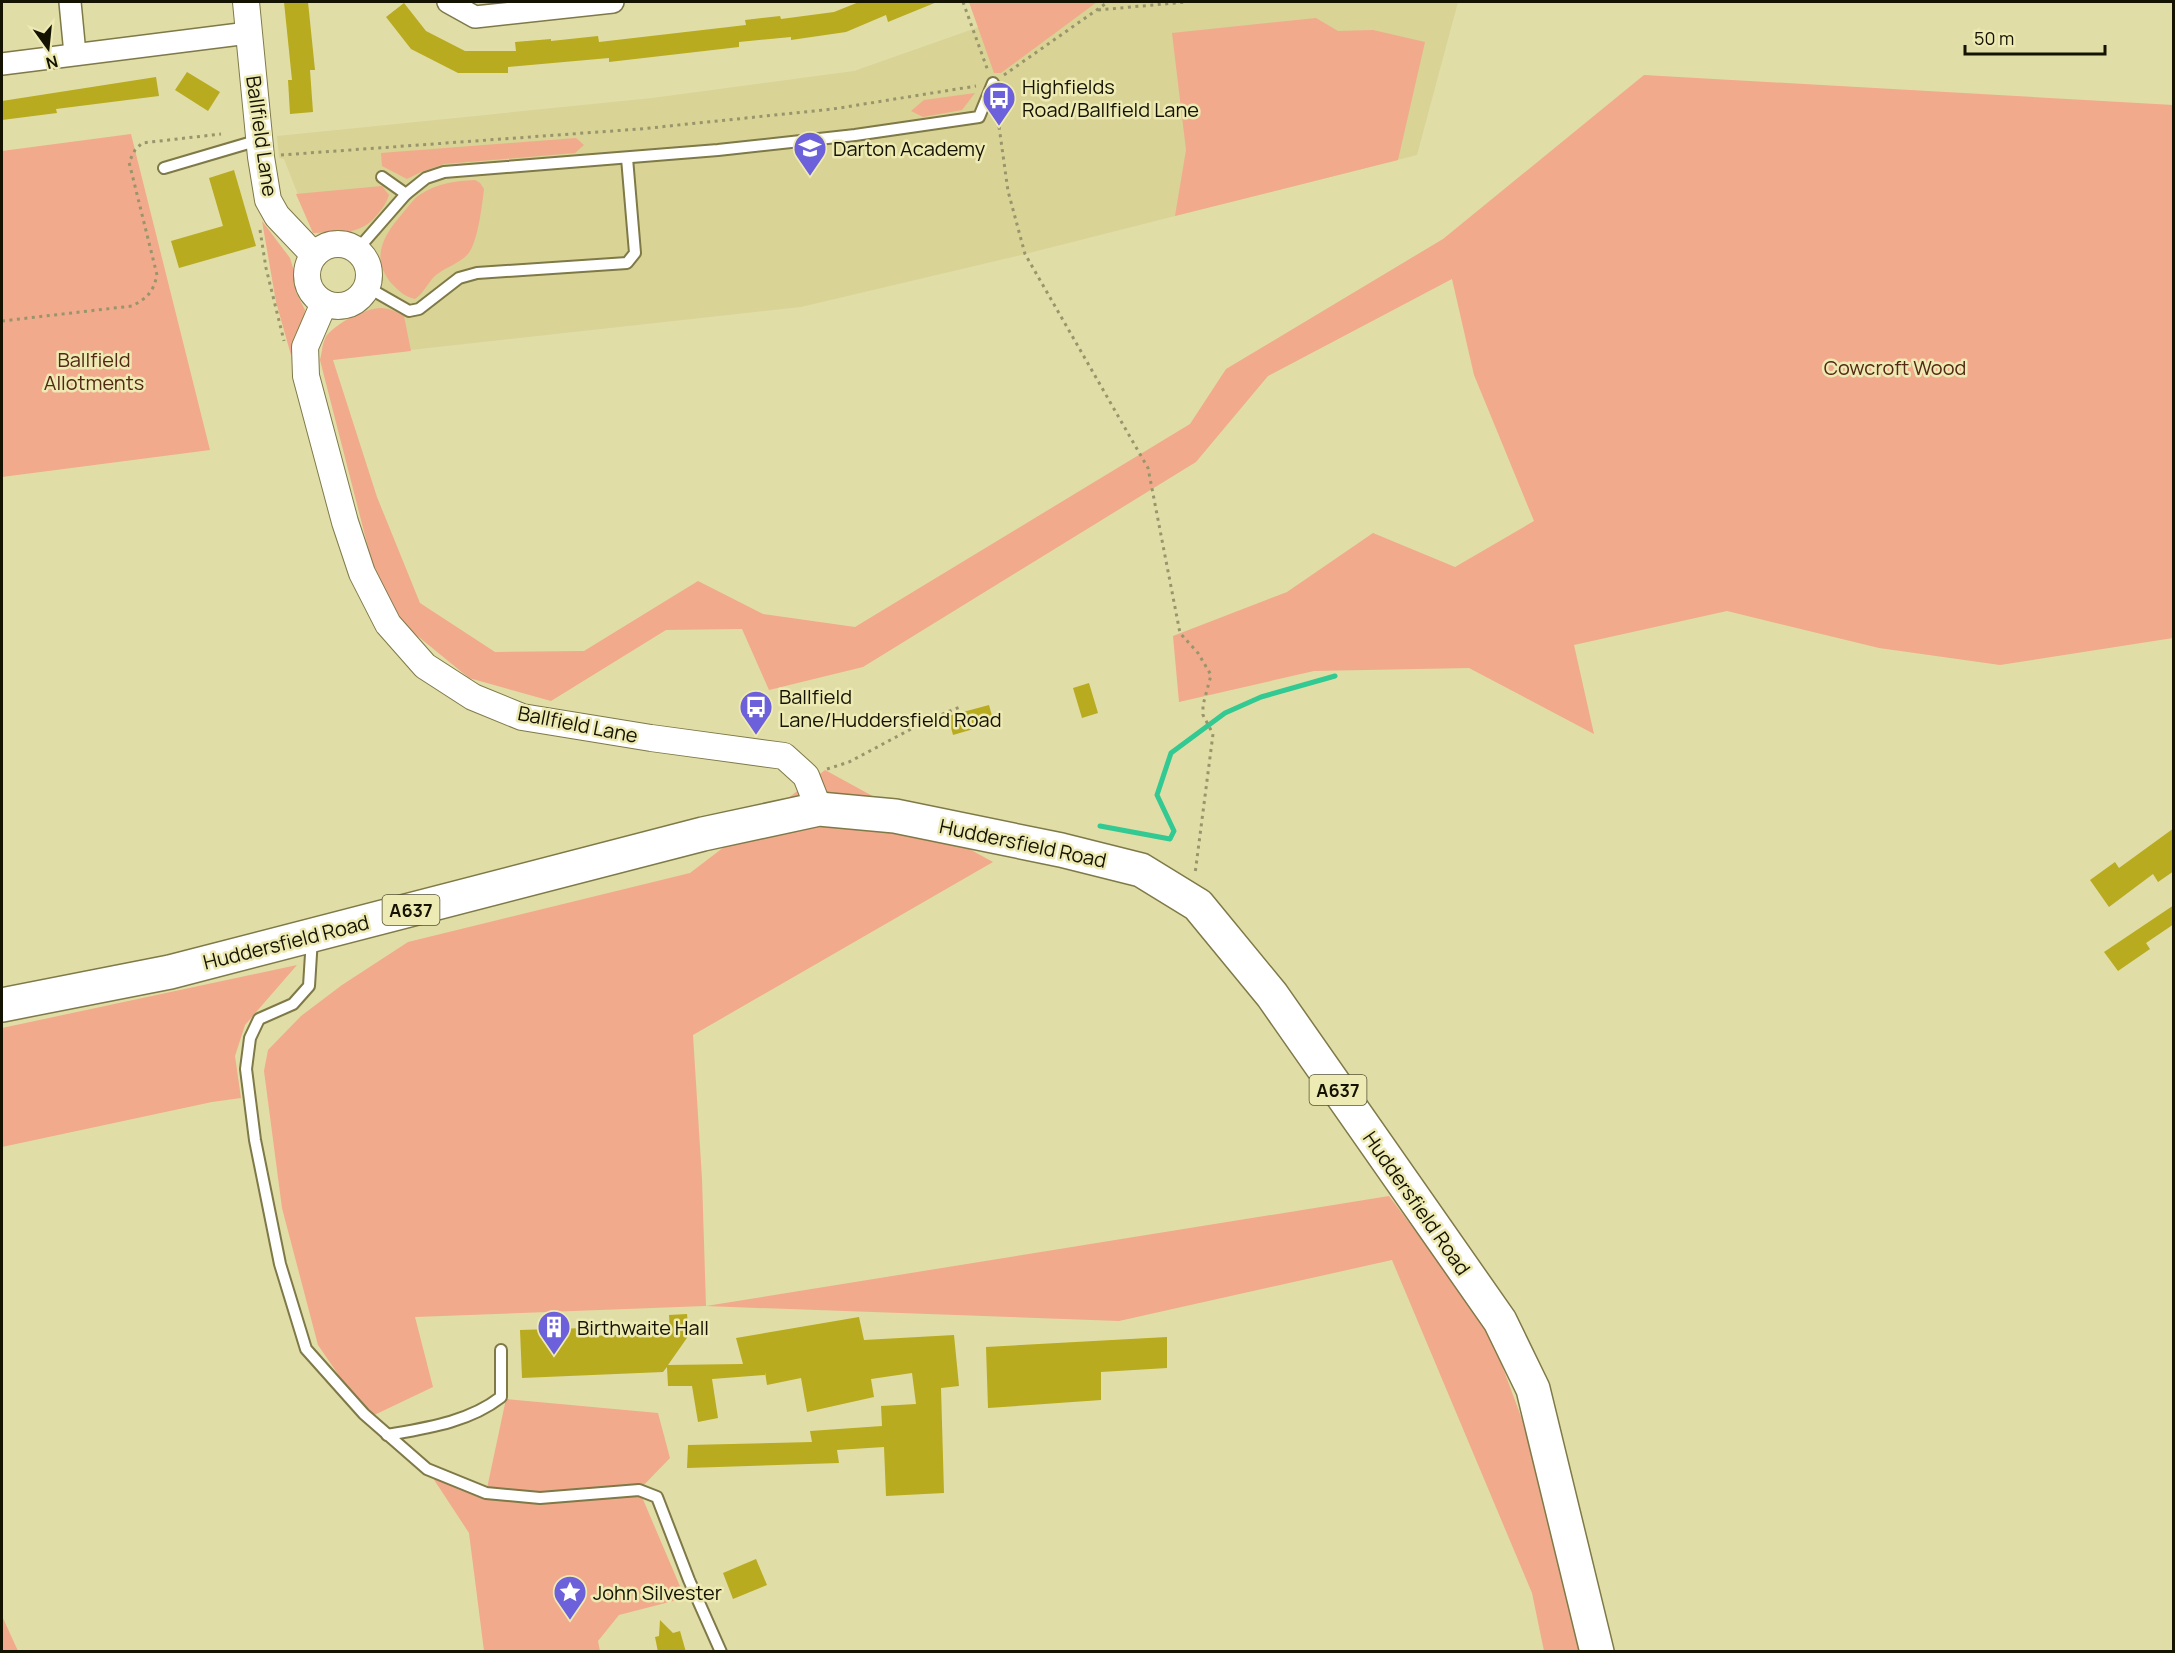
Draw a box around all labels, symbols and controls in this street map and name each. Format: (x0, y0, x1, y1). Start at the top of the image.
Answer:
north arrow (18, 18, 78, 78)
scale bar (1965, 18, 2104, 56)
text: 50 m (1974, 26, 2014, 50)
text: N (43, 50, 60, 75)
place label: Highfields Road/Ballfield Lane (1022, 73, 1199, 123)
street label: Ballfield Lane (240, 74, 284, 198)
bus stop icon: Highfields Road/Ballfield Lane (981, 80, 1017, 127)
school or university icon: Darton Academy (792, 130, 828, 177)
place label: Darton Academy (833, 135, 986, 162)
park label: Ballfield Allotments (44, 346, 144, 396)
park label: Cowcroft Wood (1824, 354, 1966, 381)
place label: Ballfield Lane/Huddersfield Road (779, 683, 1002, 733)
bus stop icon: Ballfield Lane/Huddersfield Road (738, 689, 774, 736)
street label: Ballfield Lane (516, 699, 640, 749)
street label: Huddersfield Road (937, 812, 1109, 874)
road number: A637 (382, 895, 440, 925)
street label: Huddersfield Road (200, 908, 372, 976)
road number: A637 (1310, 1075, 1366, 1105)
street label: Huddersfield Road (1357, 1126, 1477, 1280)
building icon: Birthwaite Hall (536, 1309, 572, 1356)
place label: Birthwaite Hall (577, 1314, 709, 1341)
place icon: John Silvester (552, 1574, 588, 1621)
place label: John Silvester (593, 1579, 722, 1606)

